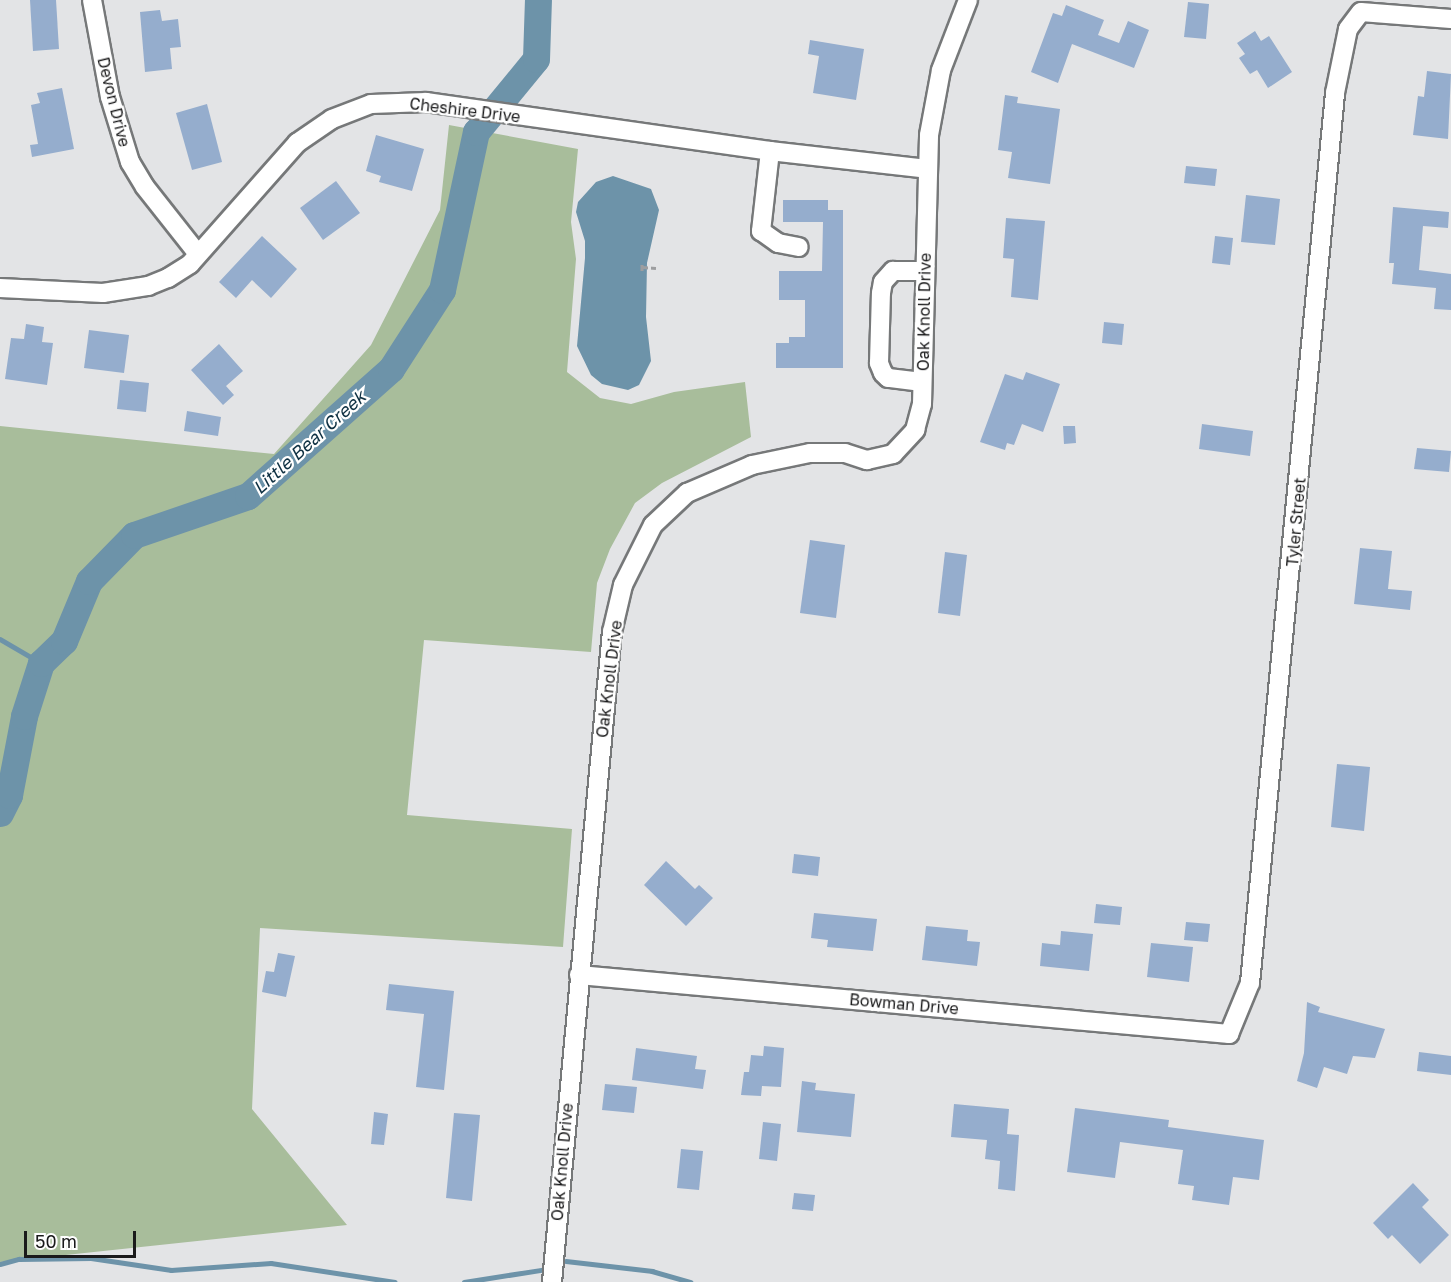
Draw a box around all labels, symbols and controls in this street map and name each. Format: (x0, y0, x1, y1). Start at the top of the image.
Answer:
street label: Devon Drive (94, 55, 134, 149)
street label: Cheshire Drive (408, 94, 522, 126)
street label: Oak Knoll Drive (913, 253, 935, 371)
water label: Little Bear Creek (248, 386, 370, 498)
street label: Tyler Street (1283, 477, 1309, 567)
street label: Oak Knoll Drive (592, 619, 626, 739)
street label: Bowman Drive (848, 990, 960, 1018)
street label: Oak Knoll Drive (547, 1102, 577, 1222)
scale bar (27, 1219, 140, 1257)
text: 50 m (35, 1230, 77, 1252)

